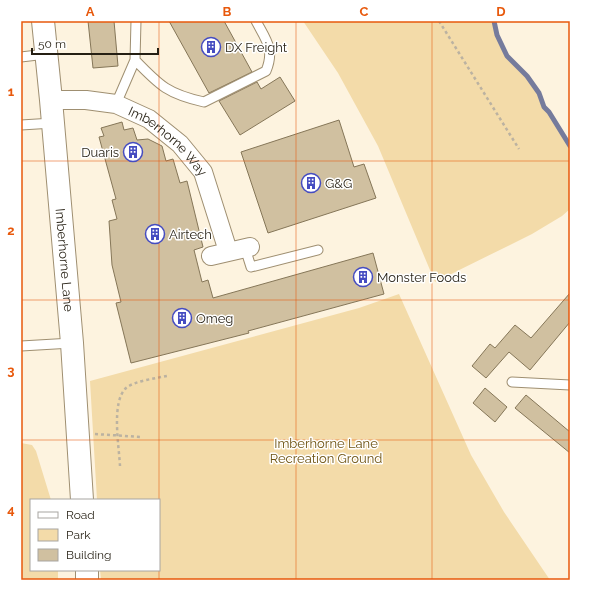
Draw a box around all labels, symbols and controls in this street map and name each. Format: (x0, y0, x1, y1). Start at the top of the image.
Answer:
text: A (86, 4, 95, 19)
text: B (223, 4, 232, 19)
text: C (360, 4, 369, 19)
text: D (496, 4, 506, 19)
scale bar (32, 30, 158, 56)
building icon: DX Freight (200, 36, 222, 58)
text: 50 m (38, 37, 66, 51)
place label: DX Freight (225, 40, 288, 55)
text: 1 (8, 84, 15, 99)
street label: Imberhorne Way (126, 104, 210, 179)
building icon: Duaris (122, 141, 144, 163)
place label: Duaris (81, 145, 119, 160)
building icon: G&G (300, 172, 322, 194)
place label: G&G (325, 176, 352, 191)
street label: Imberhorne Lane (52, 208, 76, 313)
text: 2 (7, 223, 15, 238)
building icon: Airtech (144, 223, 166, 245)
place label: Airtech (169, 227, 212, 242)
building icon: Monster Foods (352, 266, 374, 288)
place label: Monster Foods (377, 270, 466, 285)
building icon: Omeg (171, 307, 193, 329)
place label: Omeg (196, 311, 233, 326)
text: 3 (7, 363, 15, 378)
park label: Imberhorne Lane Recreation Ground (270, 436, 382, 466)
legend (30, 499, 160, 571)
text: 4 (7, 502, 15, 517)
text: Road (66, 508, 95, 522)
text: Park (66, 528, 91, 542)
text: Building (66, 548, 112, 562)

